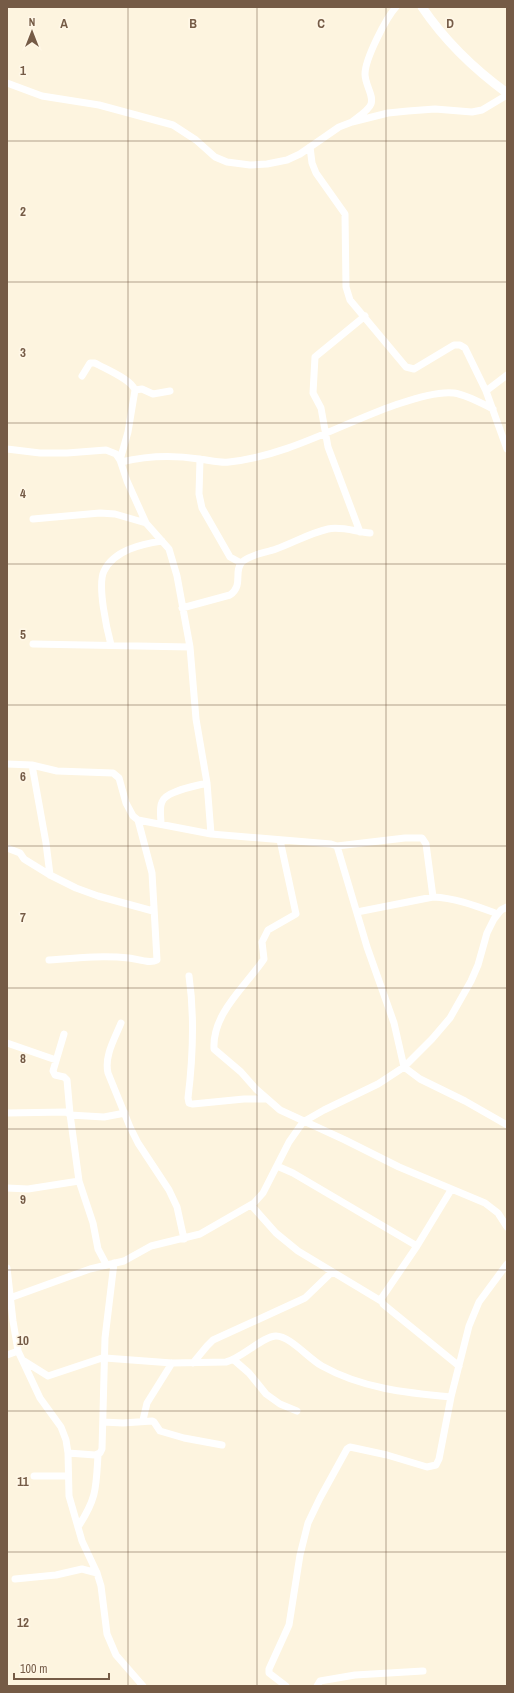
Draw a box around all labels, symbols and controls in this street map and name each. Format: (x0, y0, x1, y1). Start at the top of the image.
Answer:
north arrow (12, 12, 52, 52)
text: N (29, 15, 35, 29)
text: A (60, 15, 68, 32)
text: B (189, 15, 197, 32)
text: C (317, 15, 325, 32)
text: D (446, 15, 454, 32)
text: 1 (20, 62, 26, 79)
text: 2 (20, 203, 26, 220)
text: 3 (20, 344, 26, 361)
text: 4 (20, 485, 26, 502)
text: 5 (20, 626, 26, 643)
text: 6 (20, 768, 26, 785)
text: 7 (20, 909, 26, 926)
text: 8 (20, 1050, 26, 1067)
text: 9 (20, 1191, 26, 1208)
text: 10 (17, 1332, 29, 1349)
text: 11 (17, 1473, 29, 1490)
text: 12 (17, 1614, 29, 1631)
scale bar (14, 1655, 109, 1681)
text: 100 m (20, 1661, 47, 1677)

